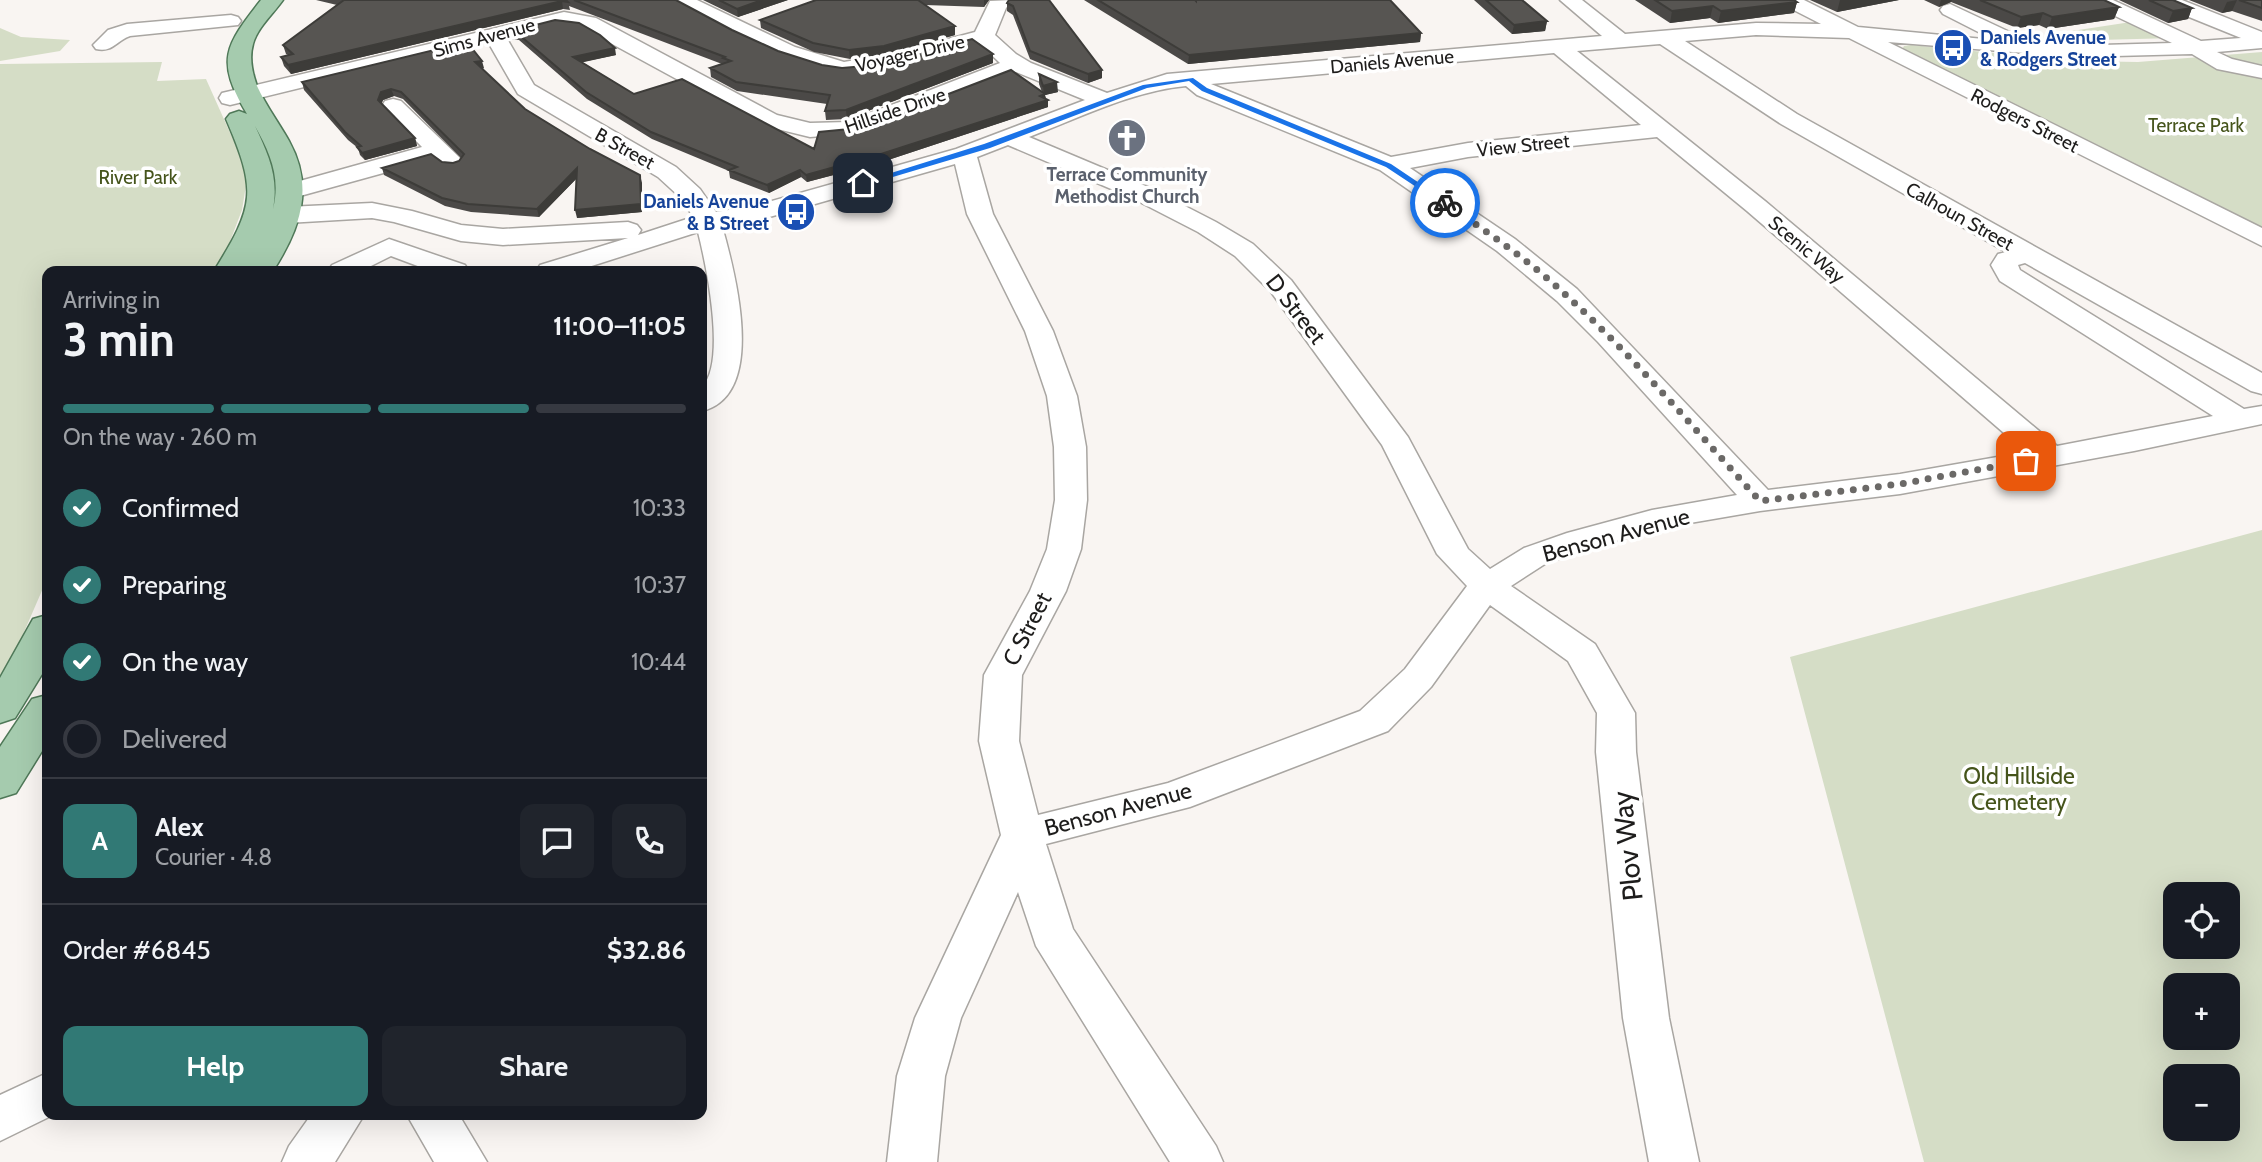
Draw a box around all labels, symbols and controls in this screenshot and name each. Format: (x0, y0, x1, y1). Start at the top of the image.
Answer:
street label: Sims Avenue (431, 13, 538, 62)
place label: Daniels Avenue & Rodgers Street (1980, 26, 2117, 71)
bus stop icon: Daniels Avenue & Rodgers Street (1932, 27, 1974, 69)
street label: Voyager Drive (853, 30, 967, 77)
street label: Daniels Avenue (1329, 45, 1455, 78)
street label: Hillside Drive (842, 82, 949, 138)
street label: Rodgers Street (1967, 83, 2083, 158)
park label: Terrace Park (2148, 114, 2245, 137)
church icon: Terrace Community Methodist Church (1106, 117, 1148, 159)
street label: B Street (591, 123, 659, 174)
street label: View Street (1476, 129, 1571, 162)
pin (833, 153, 893, 213)
place label: Terrace Community Methodist Church (1047, 163, 1208, 208)
icon: home (844, 164, 882, 202)
park label: River Park (99, 166, 178, 189)
courier (1410, 168, 1480, 238)
street label: Calhoun Street (1902, 177, 2018, 256)
icon: bike (1426, 184, 1464, 222)
place label: Daniels Avenue & B Street (643, 190, 769, 235)
bus stop icon: Daniels Avenue & B Street (775, 191, 817, 233)
street label: Scenic Way (1764, 211, 1850, 288)
street label: D Street (1260, 268, 1332, 350)
text: Arriving in (63, 286, 160, 314)
text: 11:00–11:05 (553, 310, 686, 342)
text: 3 min (63, 312, 175, 368)
text: On the way · 260 m (63, 423, 257, 451)
pin (1996, 431, 2056, 491)
icon: bag (2007, 442, 2045, 480)
icon: check (63, 489, 101, 527)
text: Confirmed (122, 492, 239, 524)
text: 10:33 (633, 494, 686, 522)
street label: Benson Avenue (1539, 502, 1693, 568)
icon: check (63, 566, 101, 604)
text: Preparing (122, 569, 226, 601)
text: 10:37 (634, 571, 686, 599)
street label: C Street (997, 587, 1057, 670)
icon: check (63, 643, 101, 681)
text: On the way (122, 646, 248, 678)
text: 10:44 (631, 648, 686, 676)
text: Delivered (122, 723, 227, 755)
park label: Old Hillside Cemetery (1963, 762, 2075, 816)
street label: Benson Avenue (1041, 776, 1195, 842)
street label: Plov Way (1604, 790, 1650, 902)
button: chat (520, 804, 594, 878)
button: phone (612, 804, 686, 878)
text: Alex (155, 811, 204, 843)
text: A (92, 825, 108, 857)
text: Courier · 4.8 (155, 843, 272, 871)
map controls (2163, 882, 2240, 1141)
button: locate (2163, 882, 2240, 959)
text: Order #6845 (63, 934, 210, 966)
text: $32.86 (607, 934, 686, 966)
button: + (2163, 973, 2240, 1050)
button: Help (63, 1026, 368, 1106)
button: Share (382, 1026, 686, 1106)
button: − (2163, 1064, 2240, 1141)

